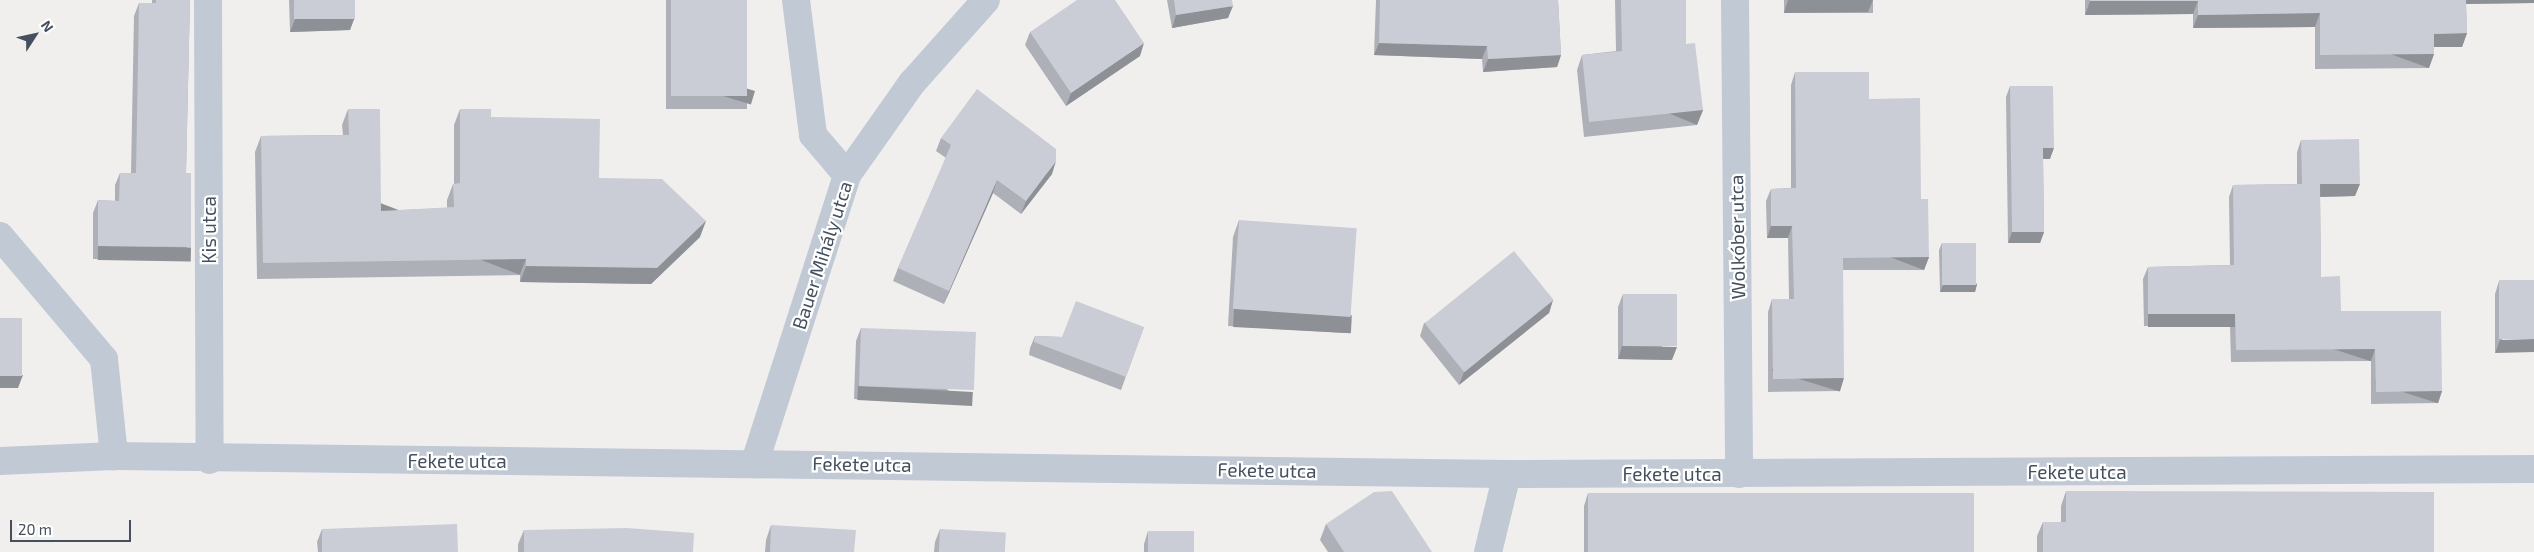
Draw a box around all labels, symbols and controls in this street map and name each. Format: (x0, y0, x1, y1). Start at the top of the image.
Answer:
north arrow (10, 10, 60, 60)
text: N (38, 17, 58, 35)
street label: Wolkóber utca (1725, 174, 1749, 300)
street label: Bauer Mihály utca (787, 178, 857, 332)
street label: Kis utca (198, 196, 220, 264)
street label: Fekete utca (407, 450, 507, 472)
street label: Fekete utca (812, 452, 912, 476)
street label: Fekete utca (1217, 458, 1317, 482)
street label: Fekete utca (2027, 461, 2127, 483)
street label: Fekete utca (1622, 463, 1722, 485)
scale bar (12, 510, 134, 542)
text: 20 m (18, 520, 52, 538)

